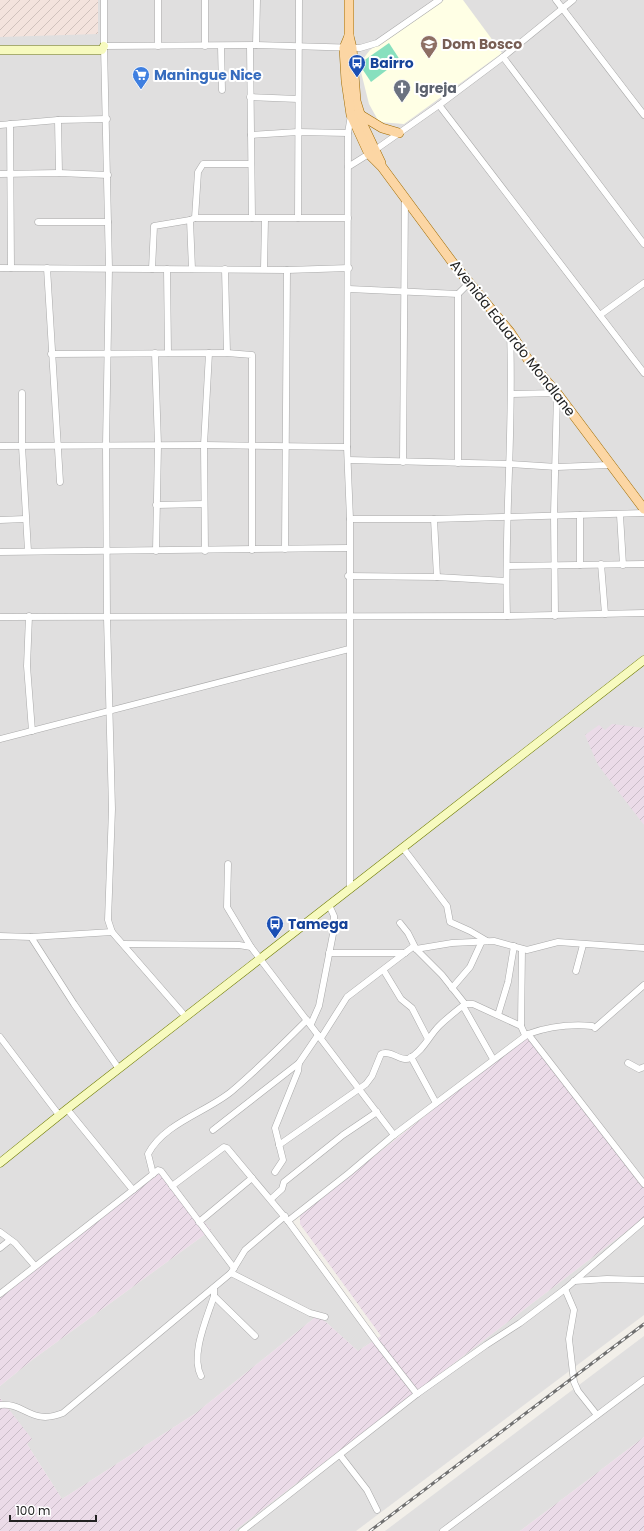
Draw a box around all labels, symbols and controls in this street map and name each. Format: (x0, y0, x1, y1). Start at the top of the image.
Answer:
school or university icon: Dom Bosco (419, 34, 439, 59)
place label: Dom Bosco (442, 34, 522, 54)
bus stop icon: Bairro (347, 53, 367, 78)
place label: Bairro (370, 53, 414, 73)
supermarket icon: Maningue Nice (131, 65, 151, 90)
place label: Maningue Nice (154, 65, 262, 85)
church icon: Igreja (392, 78, 412, 103)
place label: Igreja (415, 78, 457, 98)
street label: Avenida Eduardo Mondlane (446, 256, 581, 421)
bus stop icon: Tamega (265, 914, 285, 939)
place label: Tamega (288, 914, 348, 934)
scale bar (10, 1497, 96, 1523)
text: 100 m (16, 1502, 50, 1519)

